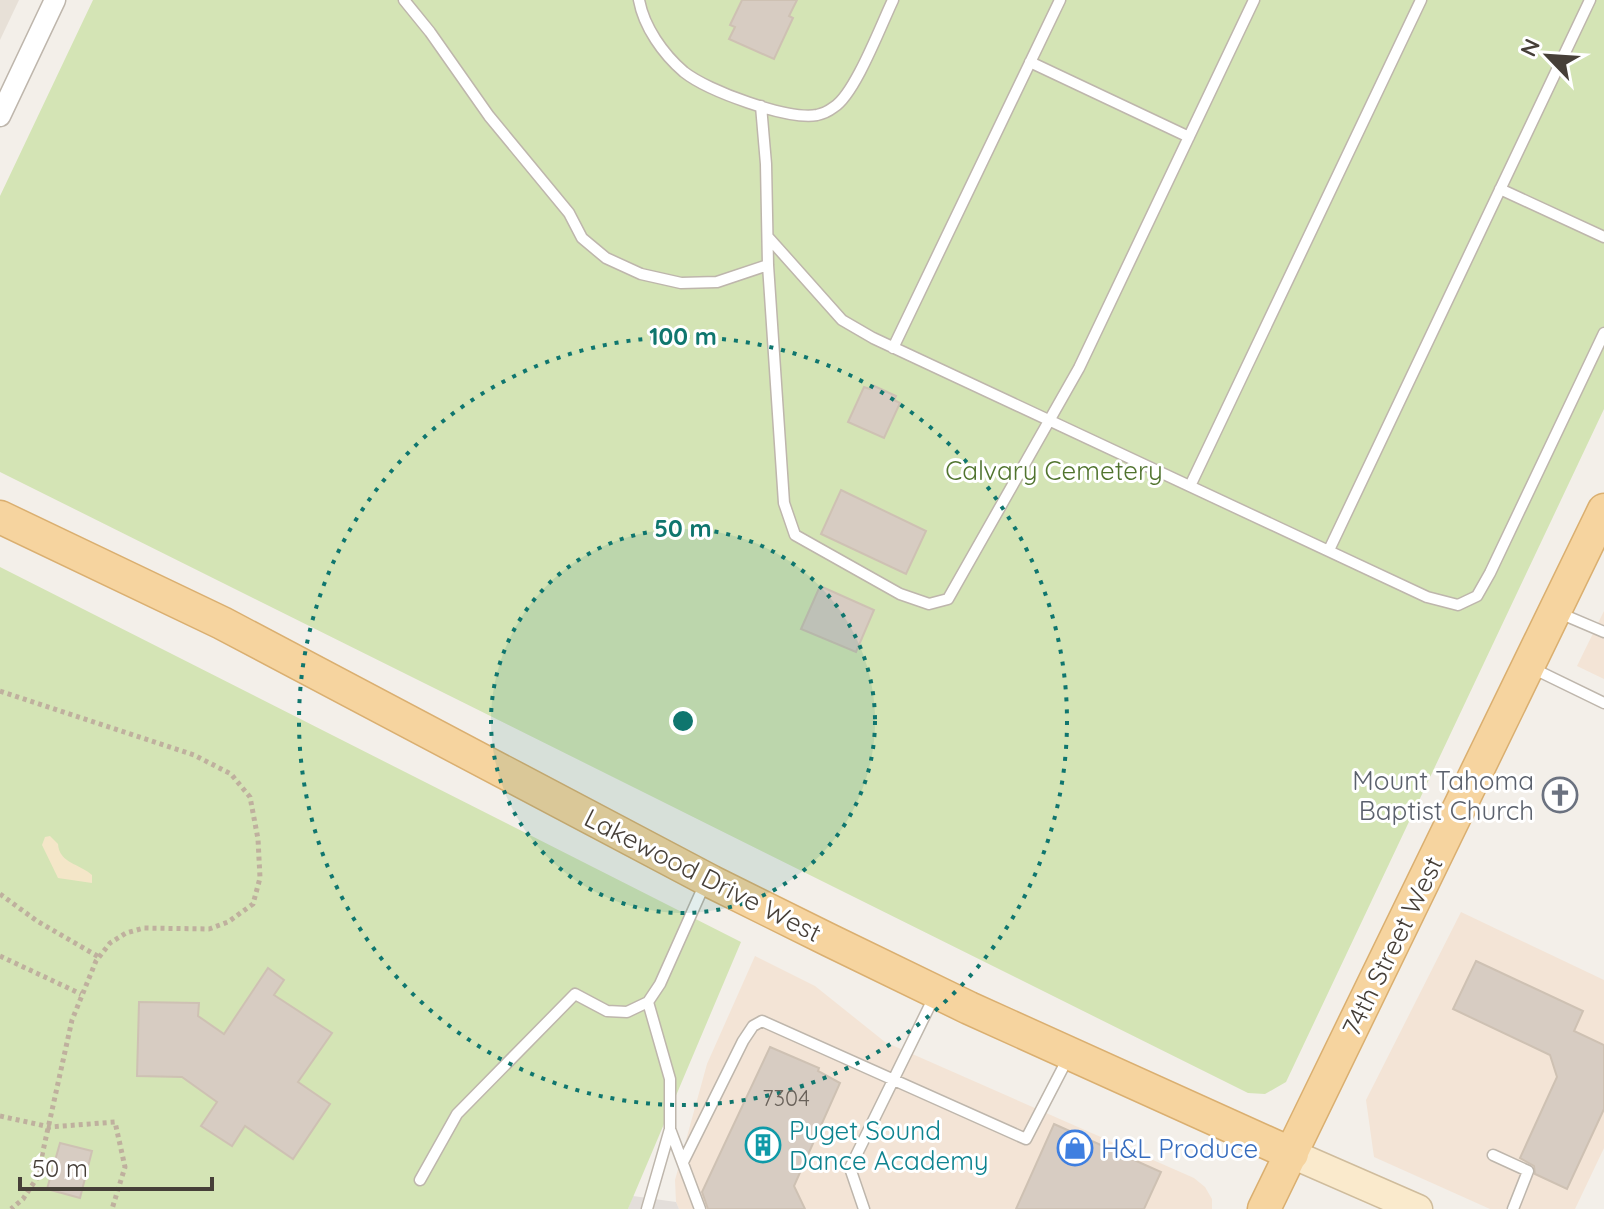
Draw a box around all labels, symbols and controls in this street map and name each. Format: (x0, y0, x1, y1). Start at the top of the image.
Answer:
north arrow (1508, 16, 1588, 96)
text: N (1514, 34, 1546, 61)
text: 100 m (649, 321, 717, 351)
park label: Calvary Cemetery (945, 454, 1163, 487)
text: 50 m (654, 513, 712, 543)
centre of rings (669, 707, 697, 735)
place label: Mount Tahoma Baptist Church (1352, 764, 1534, 827)
church icon: Mount Tahoma Baptist Church (1541, 776, 1579, 814)
street label: Lakewood Drive West (579, 801, 827, 949)
street label: 74th Street West (1334, 851, 1450, 1041)
house number: 7304 (762, 1084, 810, 1112)
place label: Puget Sound Dance Academy (789, 1114, 989, 1177)
building icon: Puget Sound Dance Academy (744, 1126, 782, 1164)
shop icon: H&L Produce (1056, 1129, 1094, 1167)
place label: H&L Produce (1101, 1132, 1258, 1165)
scale bar (20, 1141, 212, 1191)
text: 50 m (32, 1153, 88, 1183)

